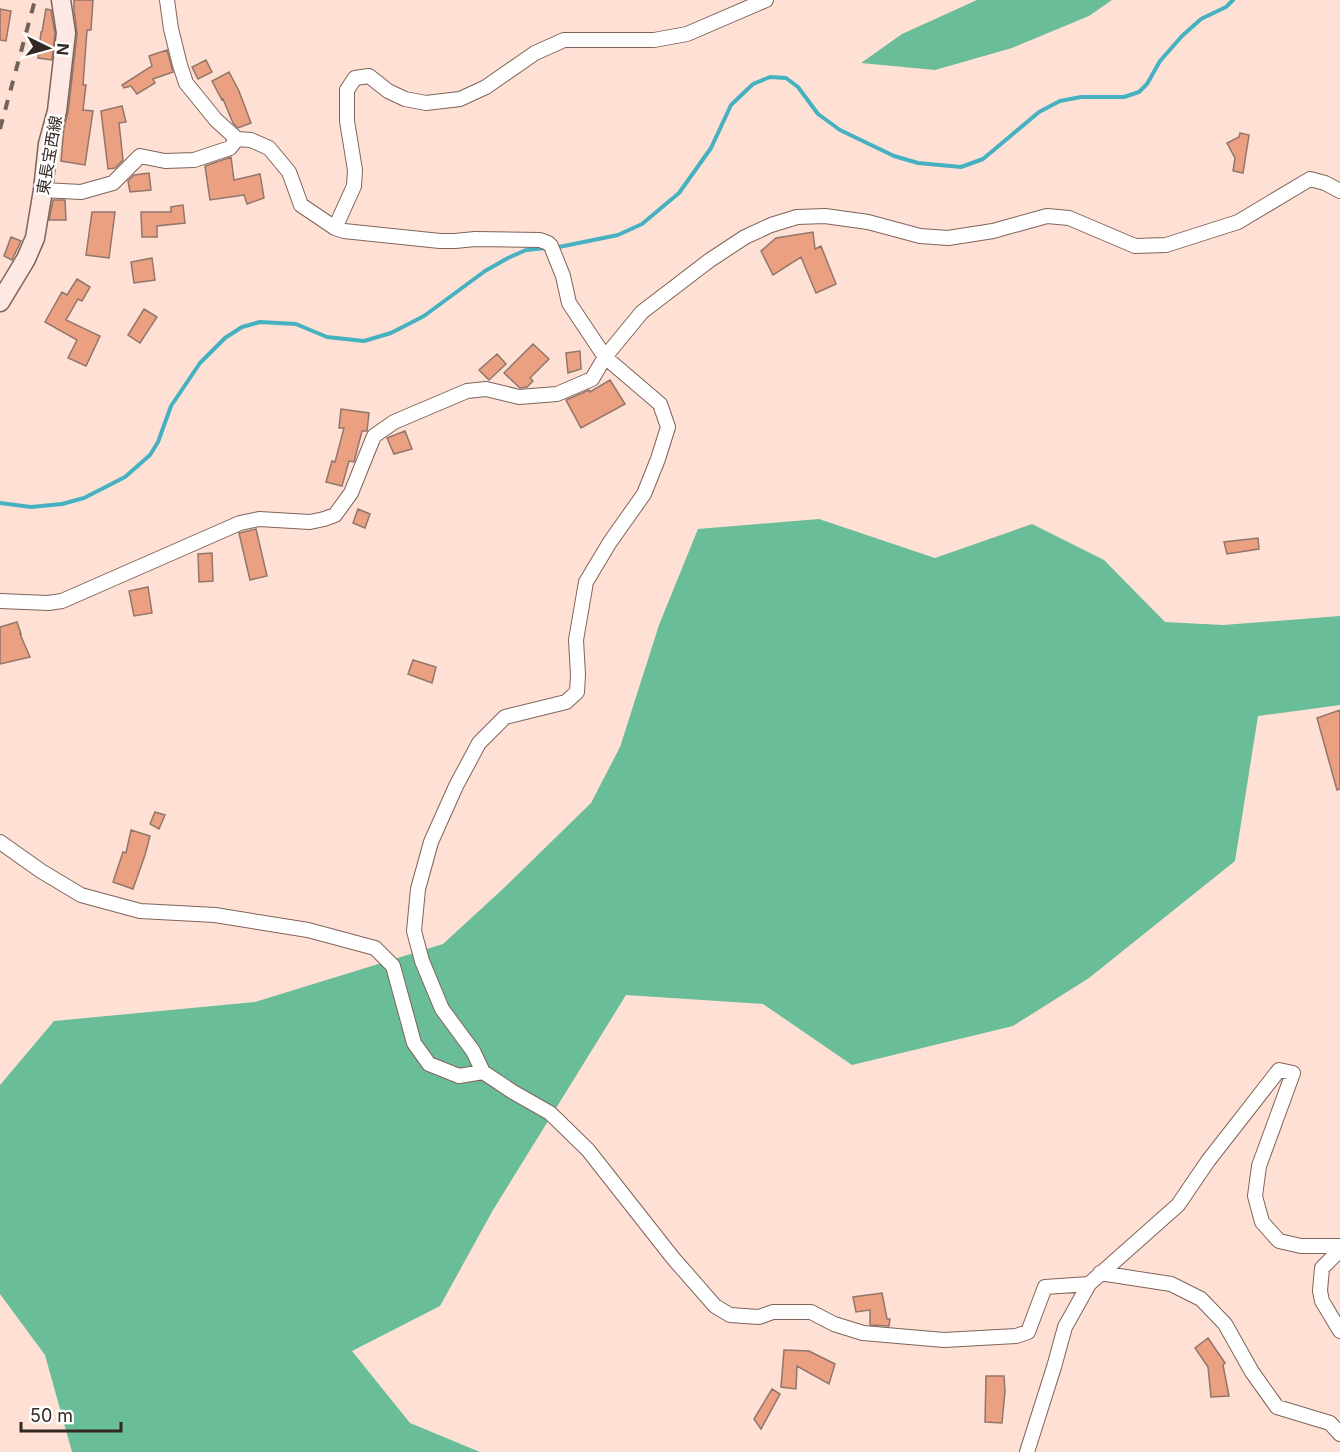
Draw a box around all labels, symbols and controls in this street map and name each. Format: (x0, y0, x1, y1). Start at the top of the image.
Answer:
north arrow (18, 18, 78, 78)
text: N (52, 42, 73, 56)
street label: 東長宝西線 (32, 114, 66, 196)
scale bar (21, 1395, 122, 1433)
text: 50 m (30, 1405, 73, 1426)

